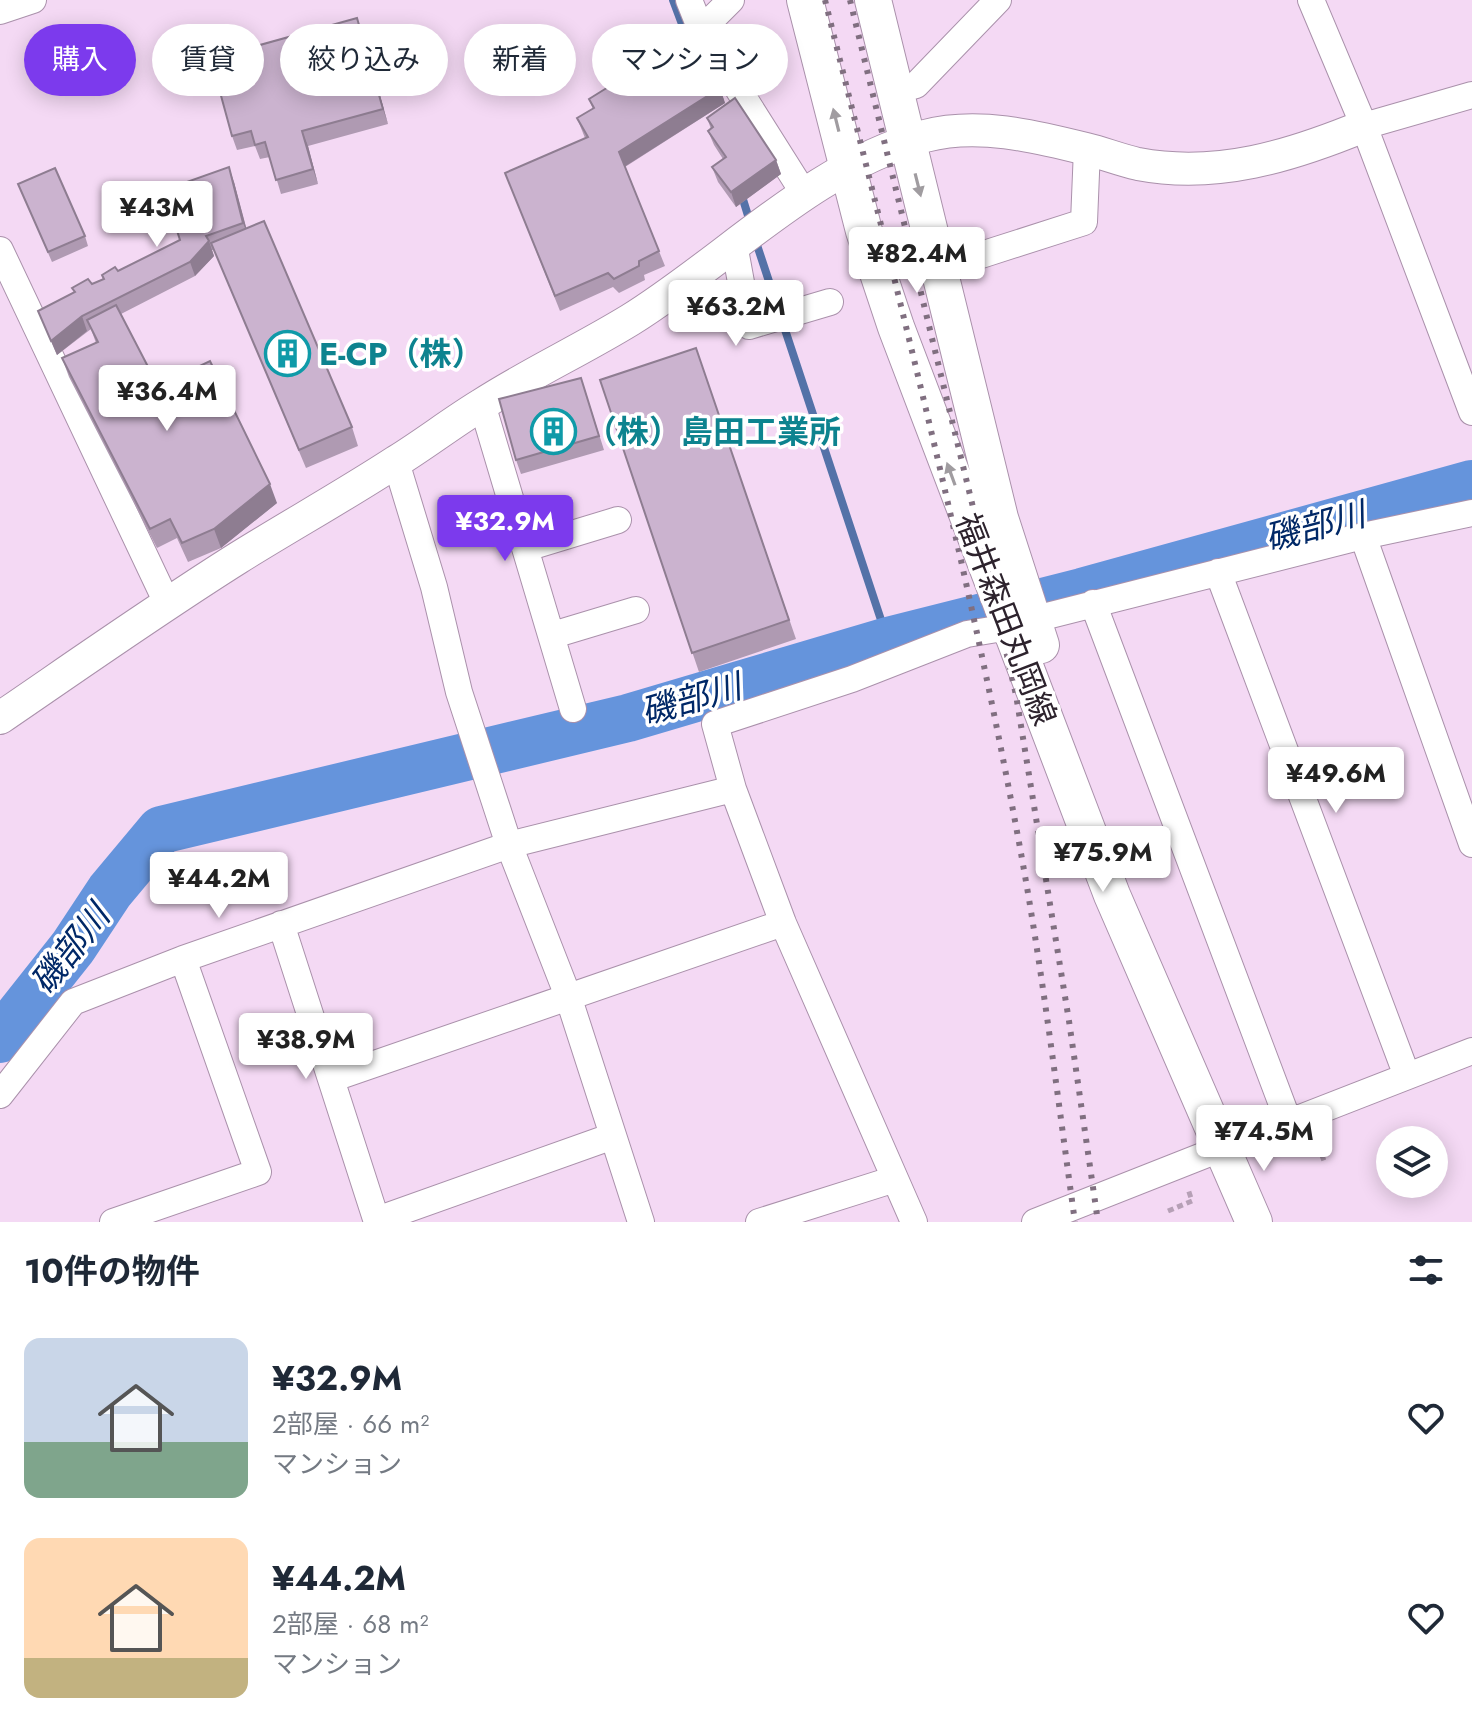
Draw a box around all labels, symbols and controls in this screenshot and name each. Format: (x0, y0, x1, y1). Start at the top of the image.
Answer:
chip: 購入 (24, 24, 136, 96)
chip: 賃貸 (152, 24, 264, 96)
chip: 絞り込み (280, 24, 448, 96)
chip: 新着 (464, 24, 576, 96)
chip: マンション (592, 24, 788, 96)
one-way arrow (829, 108, 841, 133)
one-way arrow (912, 172, 924, 197)
pin: ¥43M (110, 181, 204, 249)
text: ¥43M (120, 188, 194, 226)
pin: ¥82.4M (852, 227, 982, 295)
text: ¥82.4M (867, 234, 967, 272)
pin: ¥63.2M (671, 280, 801, 348)
text: ¥63.2M (686, 287, 786, 325)
building icon: E-CP（株） (264, 330, 312, 378)
place label: E-CP（株） (319, 331, 484, 377)
pin: ¥36.4M (102, 365, 232, 433)
text: ¥36.4M (117, 372, 217, 410)
building icon: （株）島田工業所 (530, 408, 578, 456)
place label: （株）島田工業所 (585, 409, 841, 455)
one-way arrow (944, 462, 957, 486)
water label: 磯部川 (1260, 489, 1374, 563)
pin: ¥32.9M (440, 495, 570, 563)
text: ¥32.9M (455, 502, 555, 540)
street label: 福井森田丸岡線 (944, 506, 1068, 732)
water label: 磯部川 (635, 661, 750, 737)
pin: ¥49.6M (1271, 747, 1401, 815)
text: ¥49.6M (1286, 754, 1386, 792)
pin: ¥75.9M (1038, 826, 1168, 894)
text: ¥75.9M (1054, 833, 1152, 871)
pin: ¥44.2M (154, 852, 284, 920)
text: ¥44.2M (168, 859, 270, 897)
water label: 磯部川 (20, 892, 123, 1005)
pin: ¥38.9M (241, 1013, 371, 1081)
text: ¥38.9M (257, 1020, 355, 1058)
pin: ¥74.5M (1199, 1105, 1329, 1173)
text: ¥74.5M (1214, 1112, 1314, 1150)
map controls (1376, 1126, 1448, 1198)
button: layers (1376, 1126, 1448, 1198)
text: 10件の物件 (24, 1247, 200, 1296)
icon: filters (1404, 1248, 1448, 1292)
text: ¥32.9M (272, 1354, 402, 1403)
icon: home (88, 1370, 184, 1466)
icon: heart (1404, 1396, 1448, 1440)
text: 2部屋 · 66 m² (272, 1405, 429, 1443)
text: マンション (272, 1445, 402, 1483)
text: ¥44.2M (272, 1554, 406, 1603)
icon: home (88, 1570, 184, 1666)
icon: heart (1404, 1596, 1448, 1640)
text: 2部屋 · 68 m² (272, 1605, 428, 1643)
text: マンション (272, 1645, 402, 1683)

